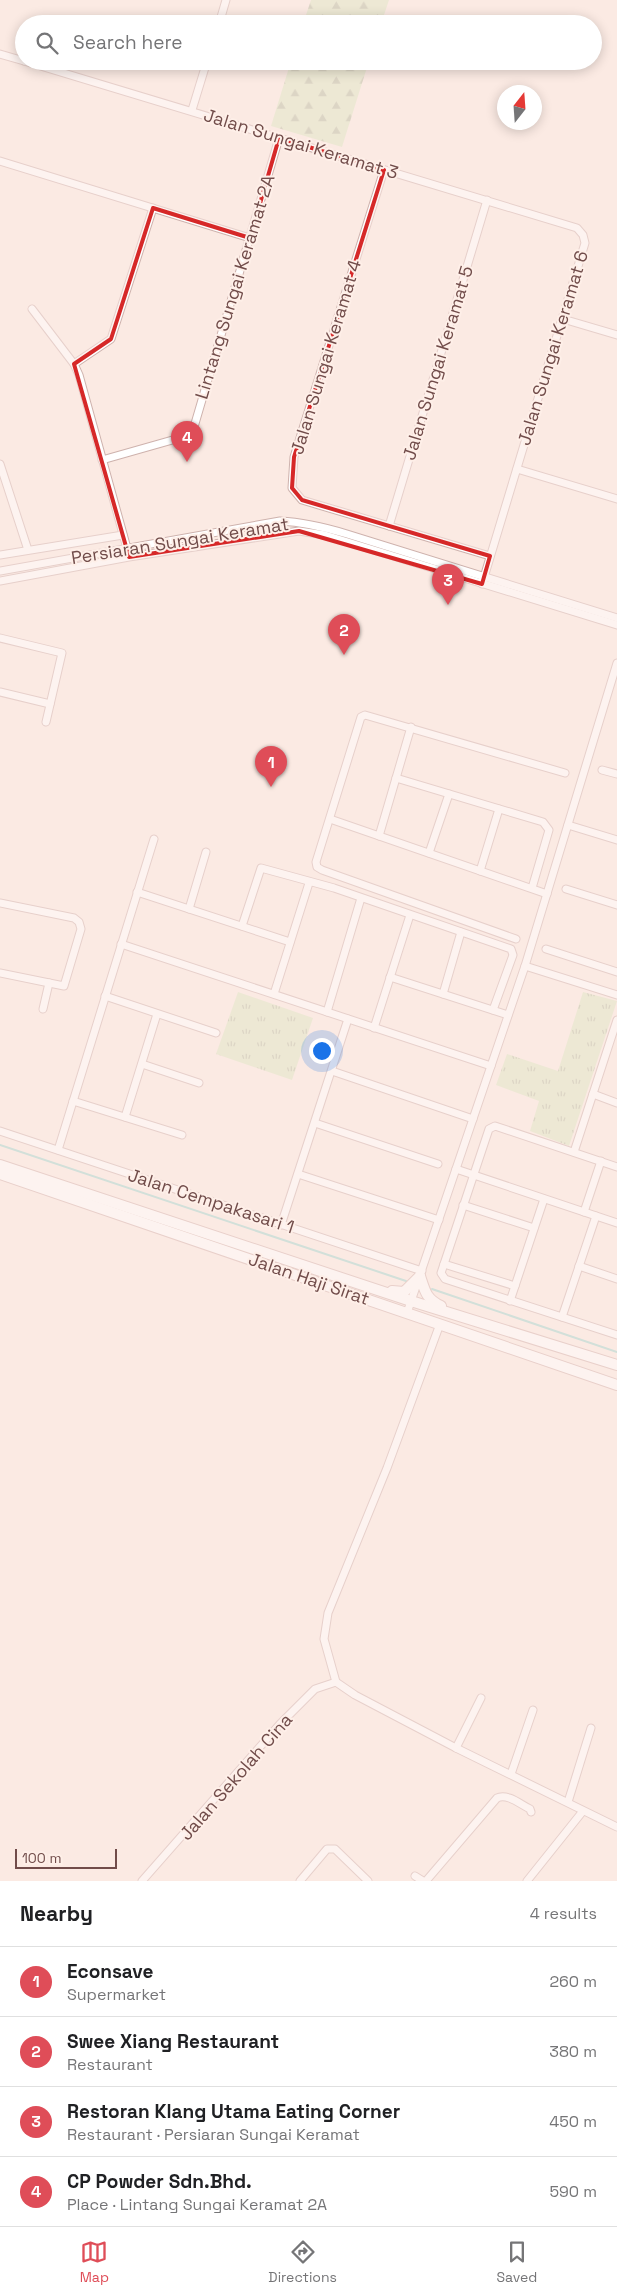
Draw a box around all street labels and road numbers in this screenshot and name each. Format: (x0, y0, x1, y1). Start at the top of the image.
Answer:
street label: Jalan Sungai Keramat 3 (201, 103, 401, 184)
street label: Lintang Sungai Keramat 2A (189, 172, 280, 402)
street label: Jalan Sungai Keramat 6 (512, 248, 593, 448)
street label: Jalan Sungai Keramat 4 (285, 257, 366, 457)
street label: Jalan Sungai Keramat 5 (397, 263, 478, 463)
street label: Persiaran Sungai Keramat (69, 512, 290, 569)
street label: Jalan Cempakasari 1 (125, 1163, 297, 1238)
street label: Jalan Haji Sirat (246, 1247, 373, 1310)
street label: Jalan Sekolah Cina (174, 1708, 297, 1845)

